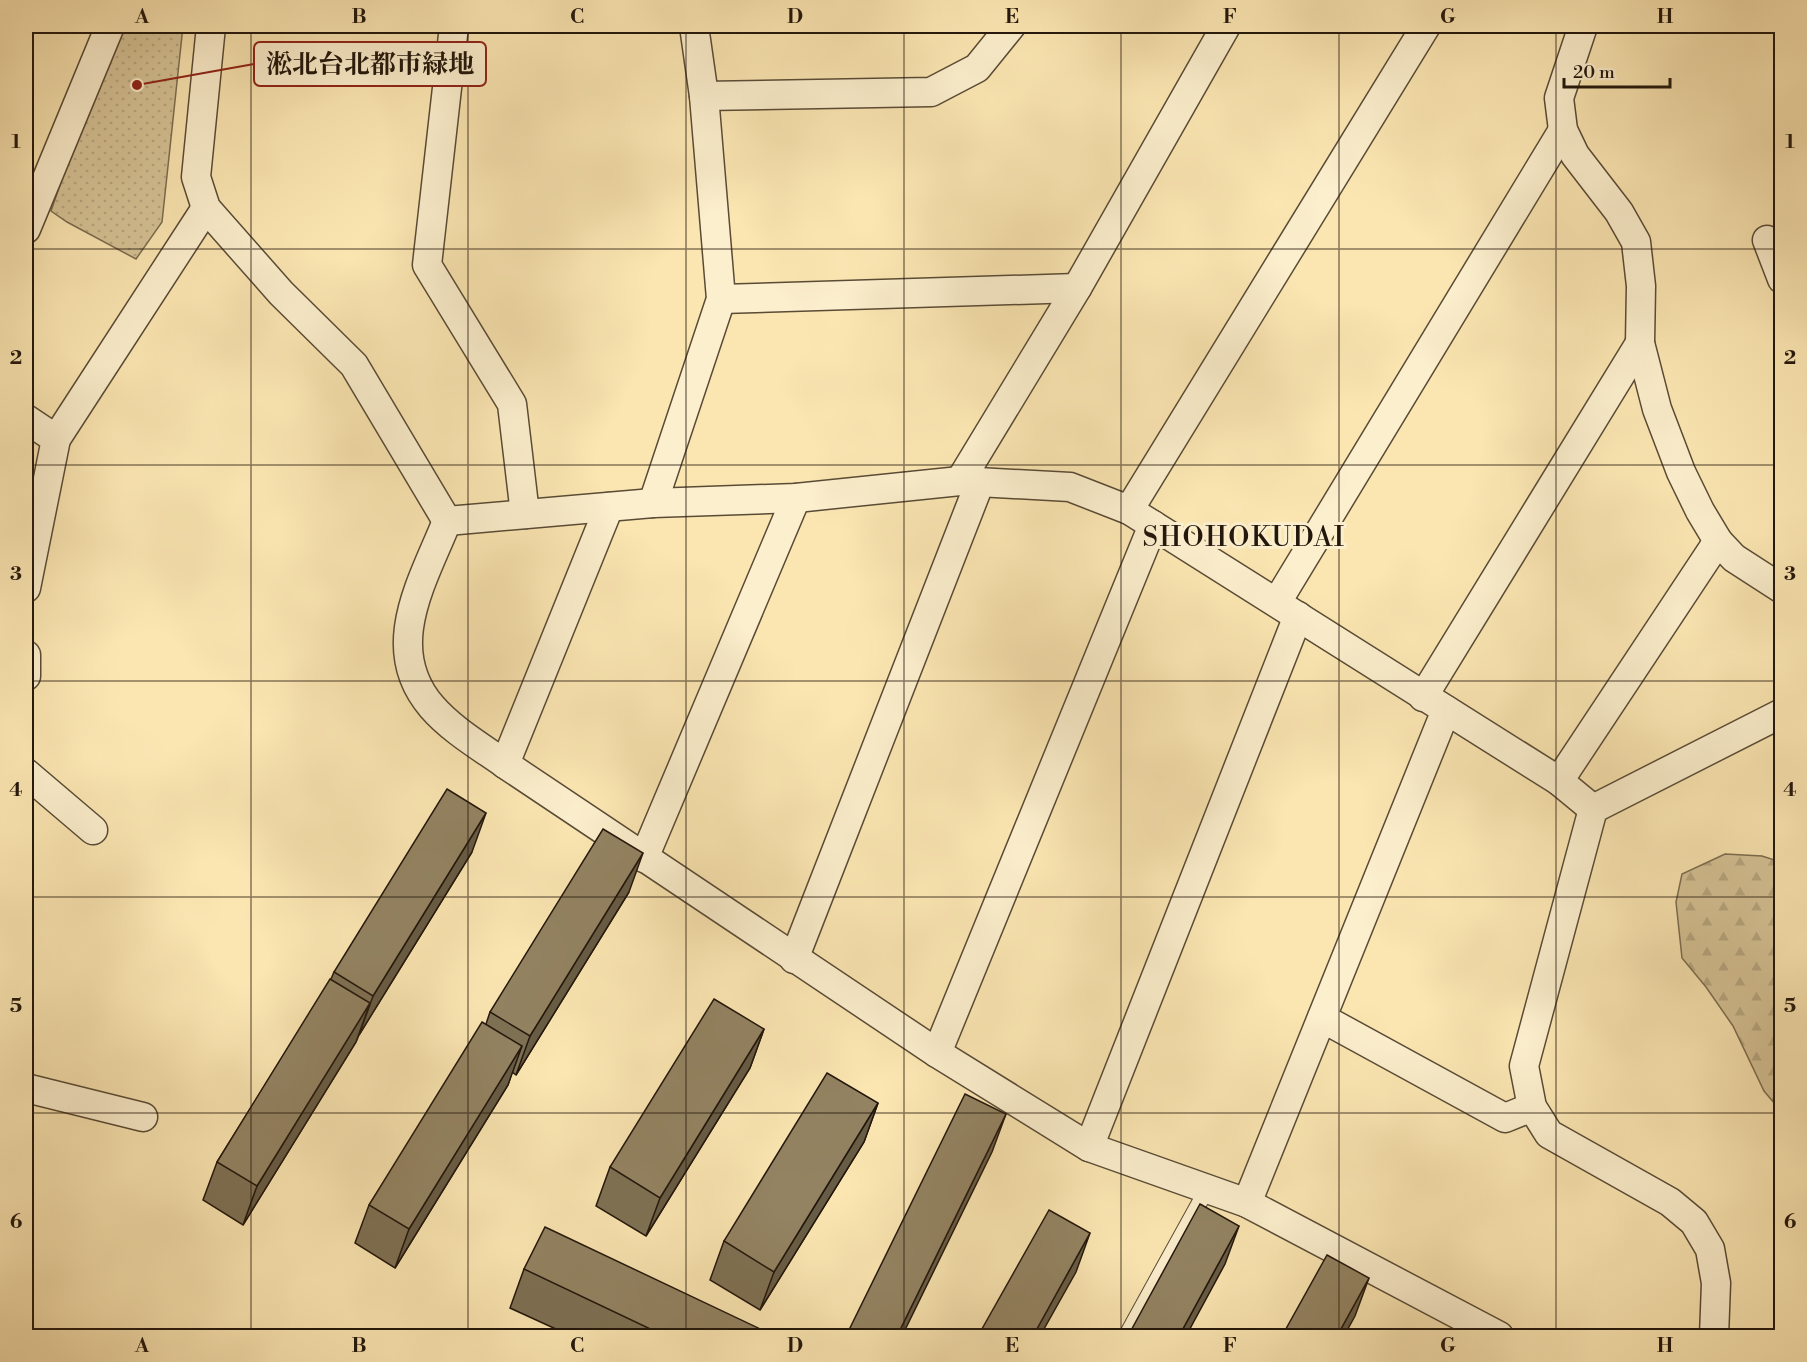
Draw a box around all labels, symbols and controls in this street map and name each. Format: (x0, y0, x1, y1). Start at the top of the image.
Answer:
text: A (134, 5, 150, 30)
text: B (351, 5, 367, 30)
text: C (570, 5, 584, 30)
text: D (787, 5, 803, 30)
text: E (1005, 5, 1019, 30)
text: F (1223, 5, 1237, 30)
text: G (1440, 5, 1456, 30)
text: H (1657, 5, 1674, 30)
callout: 淞北台北都市緑地 (254, 42, 486, 86)
text: 淞北台北都市緑地 (266, 49, 474, 81)
scale bar (1564, 51, 1670, 89)
text: 20 m (1573, 61, 1615, 84)
text: 1 (11, 130, 21, 155)
text: 1 (1785, 130, 1795, 155)
text: 2 (10, 346, 22, 371)
text: 2 (1784, 346, 1796, 371)
district label: SHOHOKUDAI (1142, 521, 1346, 555)
text: 3 (10, 562, 22, 587)
text: 3 (1784, 562, 1796, 587)
text: 4 (9, 778, 23, 803)
text: 4 (1783, 778, 1797, 803)
text: 5 (10, 994, 22, 1019)
text: 5 (1784, 994, 1796, 1019)
text: 6 (10, 1210, 23, 1235)
text: 6 (1784, 1210, 1797, 1235)
text: A (134, 1334, 150, 1359)
text: B (351, 1334, 367, 1359)
text: C (570, 1334, 584, 1359)
text: D (787, 1334, 803, 1359)
text: E (1005, 1334, 1019, 1359)
text: F (1223, 1334, 1237, 1359)
text: G (1440, 1334, 1456, 1359)
text: H (1657, 1334, 1674, 1359)

